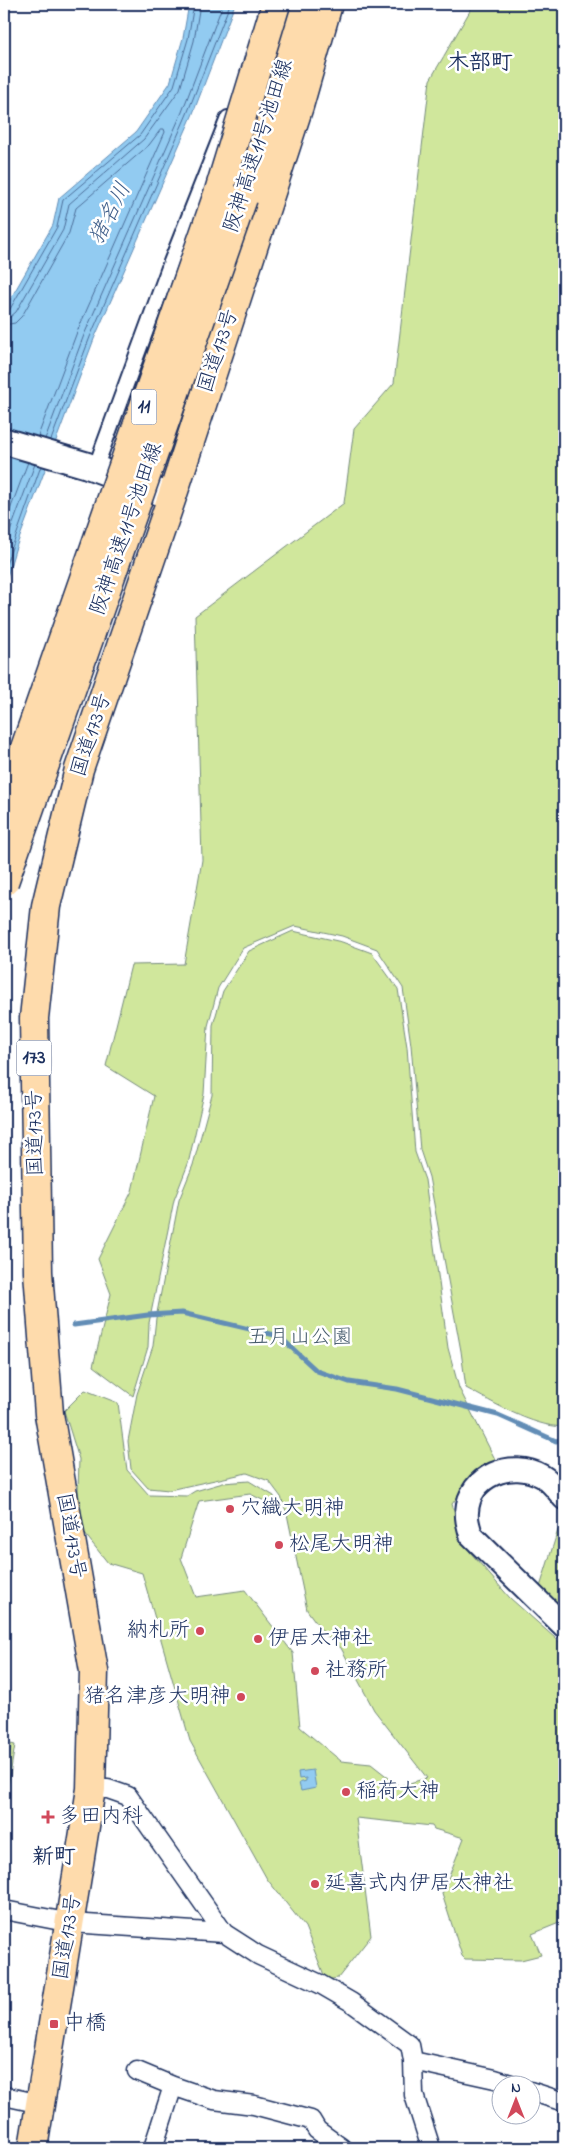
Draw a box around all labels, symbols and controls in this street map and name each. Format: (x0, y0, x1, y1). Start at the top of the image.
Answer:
district label: 木部町 (447, 48, 513, 80)
street label: 阪神高速11号池田線 (217, 55, 301, 237)
water label: 猪名川 (82, 177, 140, 251)
street label: 国道173号 (191, 305, 247, 397)
road number: 11 (132, 390, 156, 424)
street label: 阪神高速11号池田線 (83, 438, 171, 620)
street label: 国道173号 (64, 689, 120, 781)
road number: 173 (16, 1040, 52, 1076)
street label: 国道173号 (20, 1089, 52, 1177)
park label: 五月山公園 (248, 1323, 353, 1353)
street label: 国道173号 (48, 1491, 92, 1581)
place label: 穴織大明神 (240, 1494, 345, 1524)
marker: 穴織大明神 (224, 1503, 236, 1515)
place label: 松尾大明神 (289, 1530, 394, 1560)
marker: 松尾大明神 (273, 1539, 285, 1551)
place label: 納札所 (127, 1616, 190, 1646)
place label: 伊居太神社 (268, 1624, 373, 1654)
marker: 納札所 (194, 1625, 206, 1637)
marker: 伊居太神社 (252, 1633, 264, 1645)
place label: 社務所 (325, 1656, 388, 1686)
marker: 社務所 (309, 1665, 321, 1677)
place label: 猪名津彦大明神 (84, 1682, 231, 1712)
marker: 猪名津彦大明神 (235, 1691, 247, 1703)
place label: 稲荷大神 (356, 1777, 440, 1807)
marker: 稲荷大神 (340, 1786, 352, 1798)
place label: 多田内科 (59, 1802, 143, 1832)
marker: 多田内科 (41, 1810, 55, 1824)
district label: 新町 (32, 1842, 76, 1874)
place label: 延喜式内伊居太神社 (325, 1869, 514, 1899)
marker: 延喜式内伊居太神社 (309, 1878, 321, 1890)
street label: 国道173号 (46, 1892, 90, 1982)
place label: 中橋 (64, 2009, 106, 2039)
marker: 中橋 (48, 2018, 60, 2030)
north arrow (490, 2074, 540, 2124)
text: N (511, 2078, 521, 2099)

